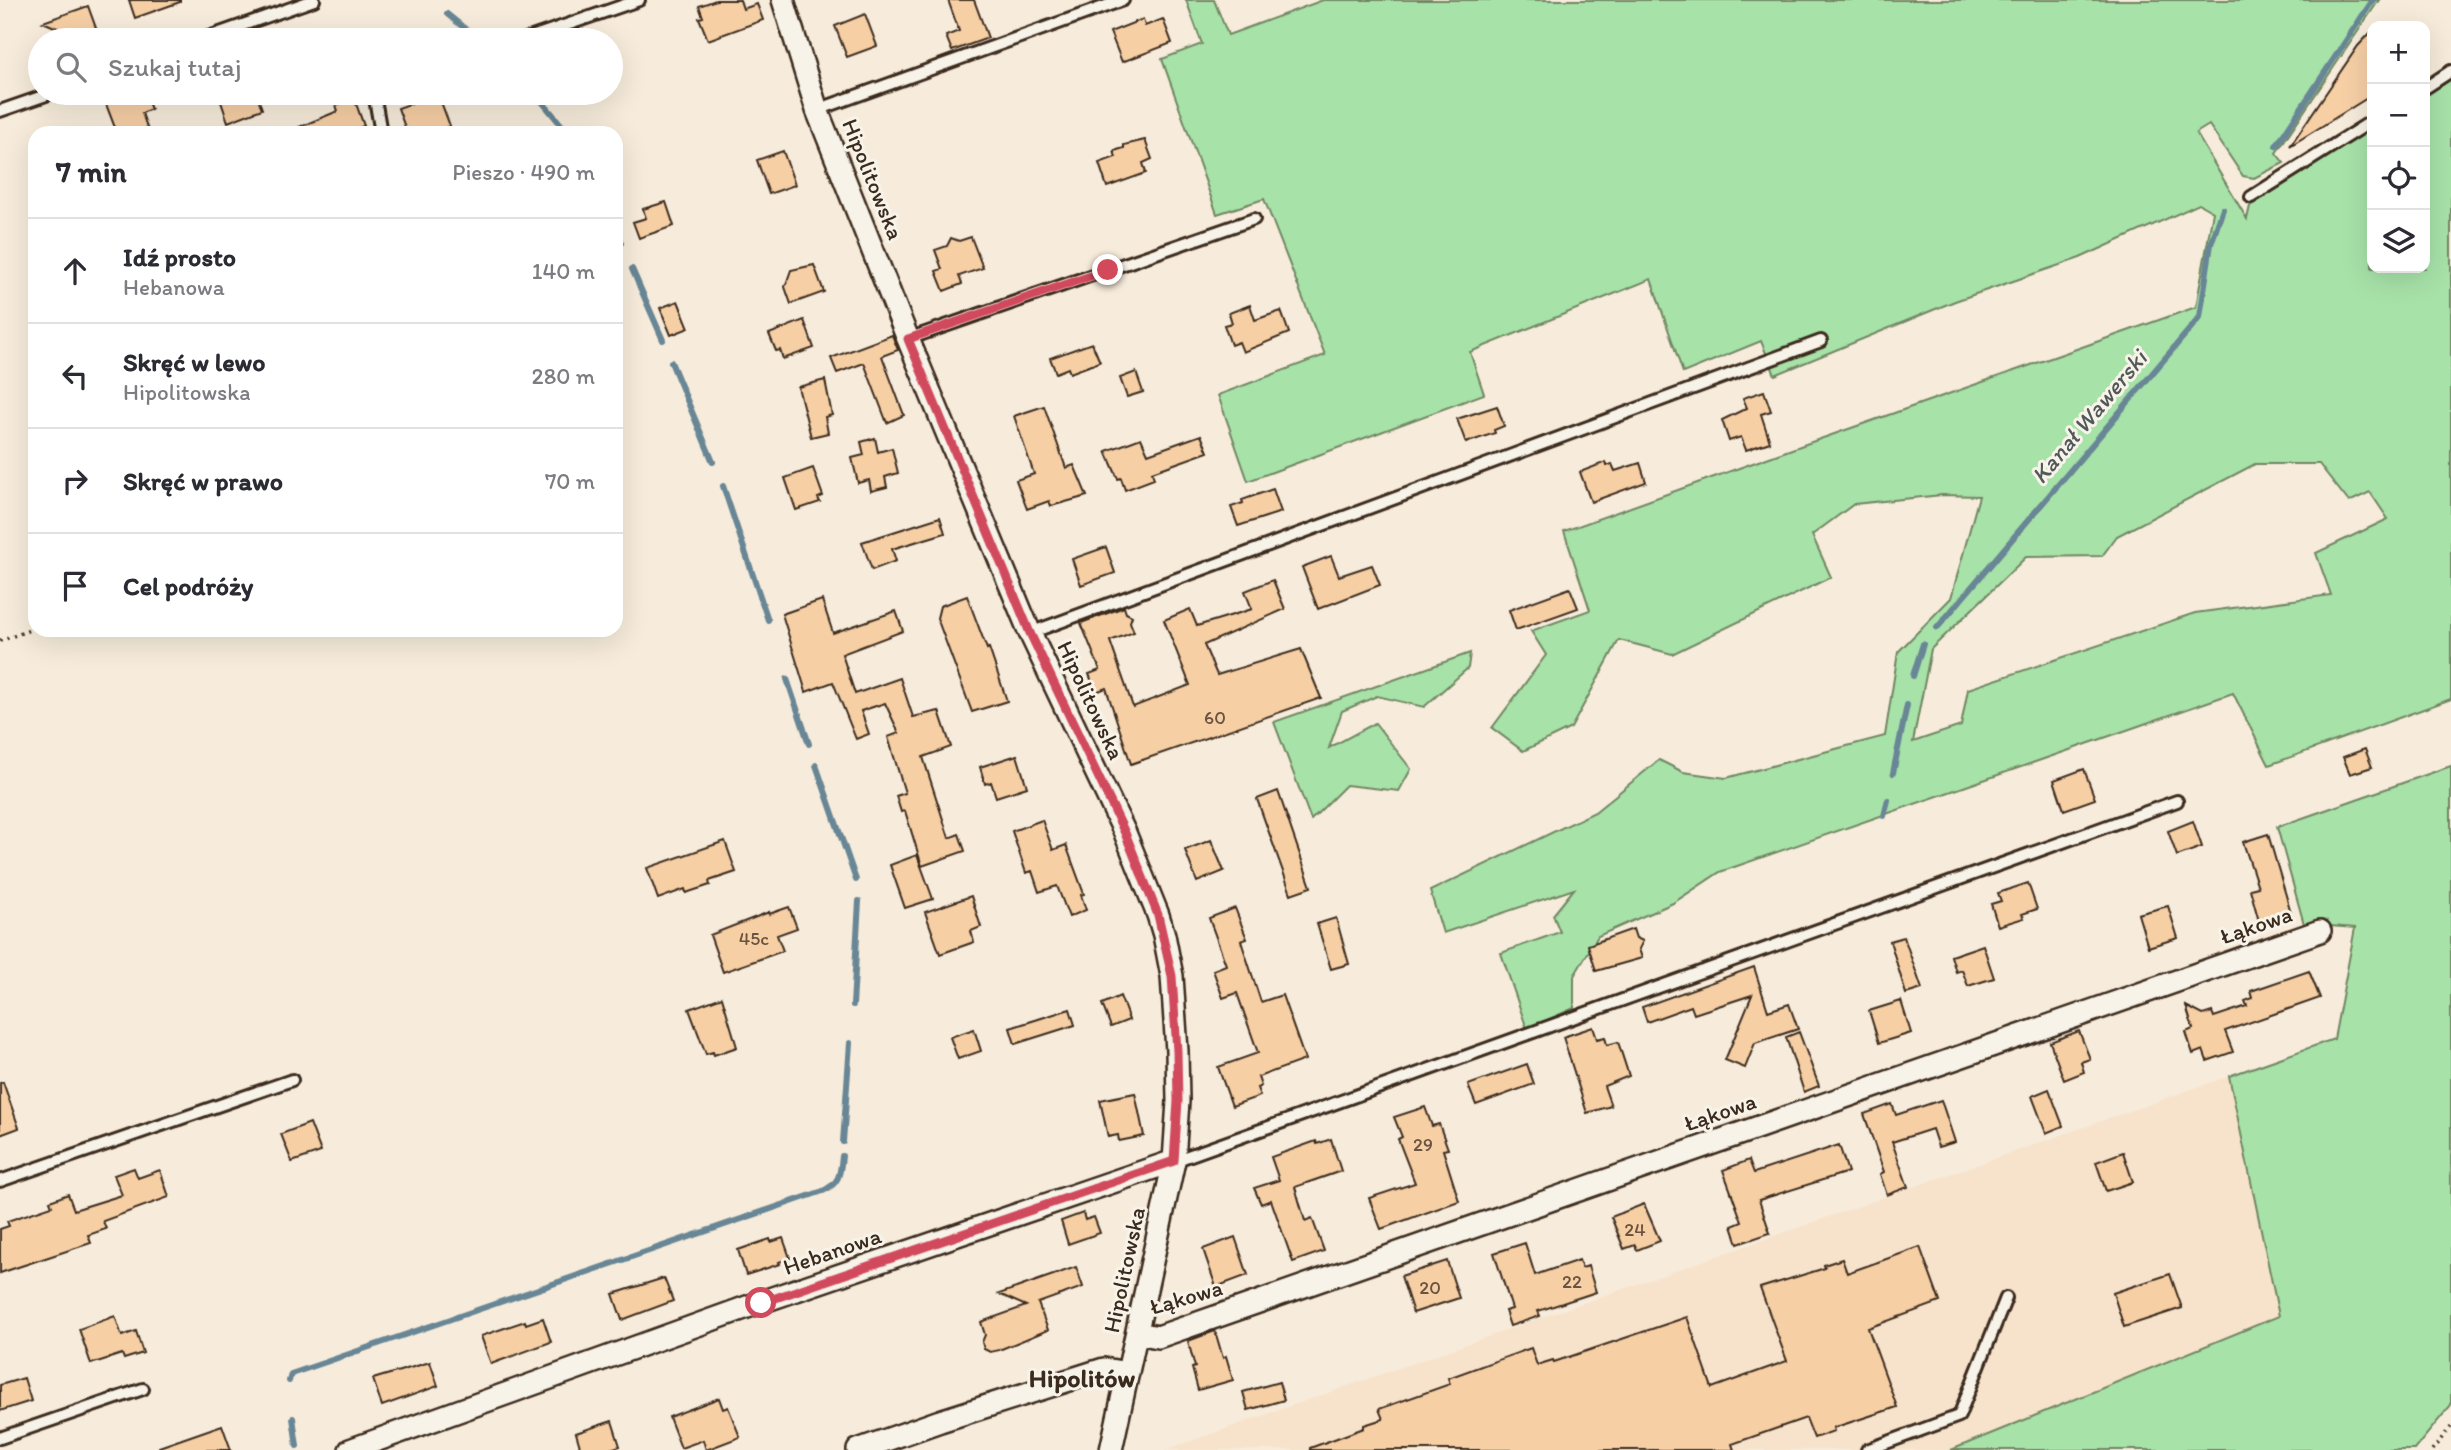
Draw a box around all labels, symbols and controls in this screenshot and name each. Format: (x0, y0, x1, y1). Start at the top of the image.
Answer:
map controls (2367, 21, 2430, 273)
button: + (2367, 21, 2430, 84)
search box (28, 28, 623, 105)
icon: search (52, 48, 90, 86)
text: Szukaj tutaj (108, 51, 241, 83)
button: − (2367, 84, 2430, 147)
street label: Hipolitowska (836, 115, 910, 243)
button: locate (2367, 147, 2430, 210)
text: 7 min (56, 153, 127, 190)
text: Pieszo · 490 m (452, 158, 595, 186)
button: layers (2367, 210, 2430, 273)
text: Idź prosto (123, 241, 236, 273)
icon: ahead (56, 252, 94, 290)
route end (1092, 254, 1123, 285)
text: 140 m (532, 257, 595, 285)
text: Hebanowa (123, 273, 225, 301)
water label: Kanał Wawerski (2025, 342, 2155, 489)
text: Skręć w lewo (123, 346, 266, 378)
icon: left (56, 357, 94, 395)
text: 280 m (532, 362, 595, 390)
text: Hipolitowska (123, 378, 251, 406)
icon: right (56, 462, 94, 500)
text: Skręć w prawo (123, 465, 283, 497)
text: 70 m (545, 467, 595, 495)
icon: arrive (56, 567, 94, 605)
text: Cel podróży (123, 570, 253, 602)
street label: Hipolitowska (1051, 636, 1131, 764)
house number: 60 (1204, 706, 1226, 729)
street label: Łąkowa (2216, 900, 2296, 950)
house number: 45c (739, 927, 769, 950)
street label: Łąkowa (1680, 1087, 1760, 1137)
house number: 29 (1413, 1133, 1433, 1156)
street label: Hipolitowska (1097, 1205, 1151, 1335)
house number: 24 (1624, 1218, 1646, 1241)
street label: Hebanowa (779, 1221, 885, 1281)
house number: 22 (1562, 1270, 1582, 1293)
street label: Łąkowa (1146, 1273, 1226, 1321)
house number: 20 (1419, 1276, 1441, 1299)
route start (745, 1287, 776, 1318)
district label: Hipolitów (1029, 1362, 1135, 1394)

